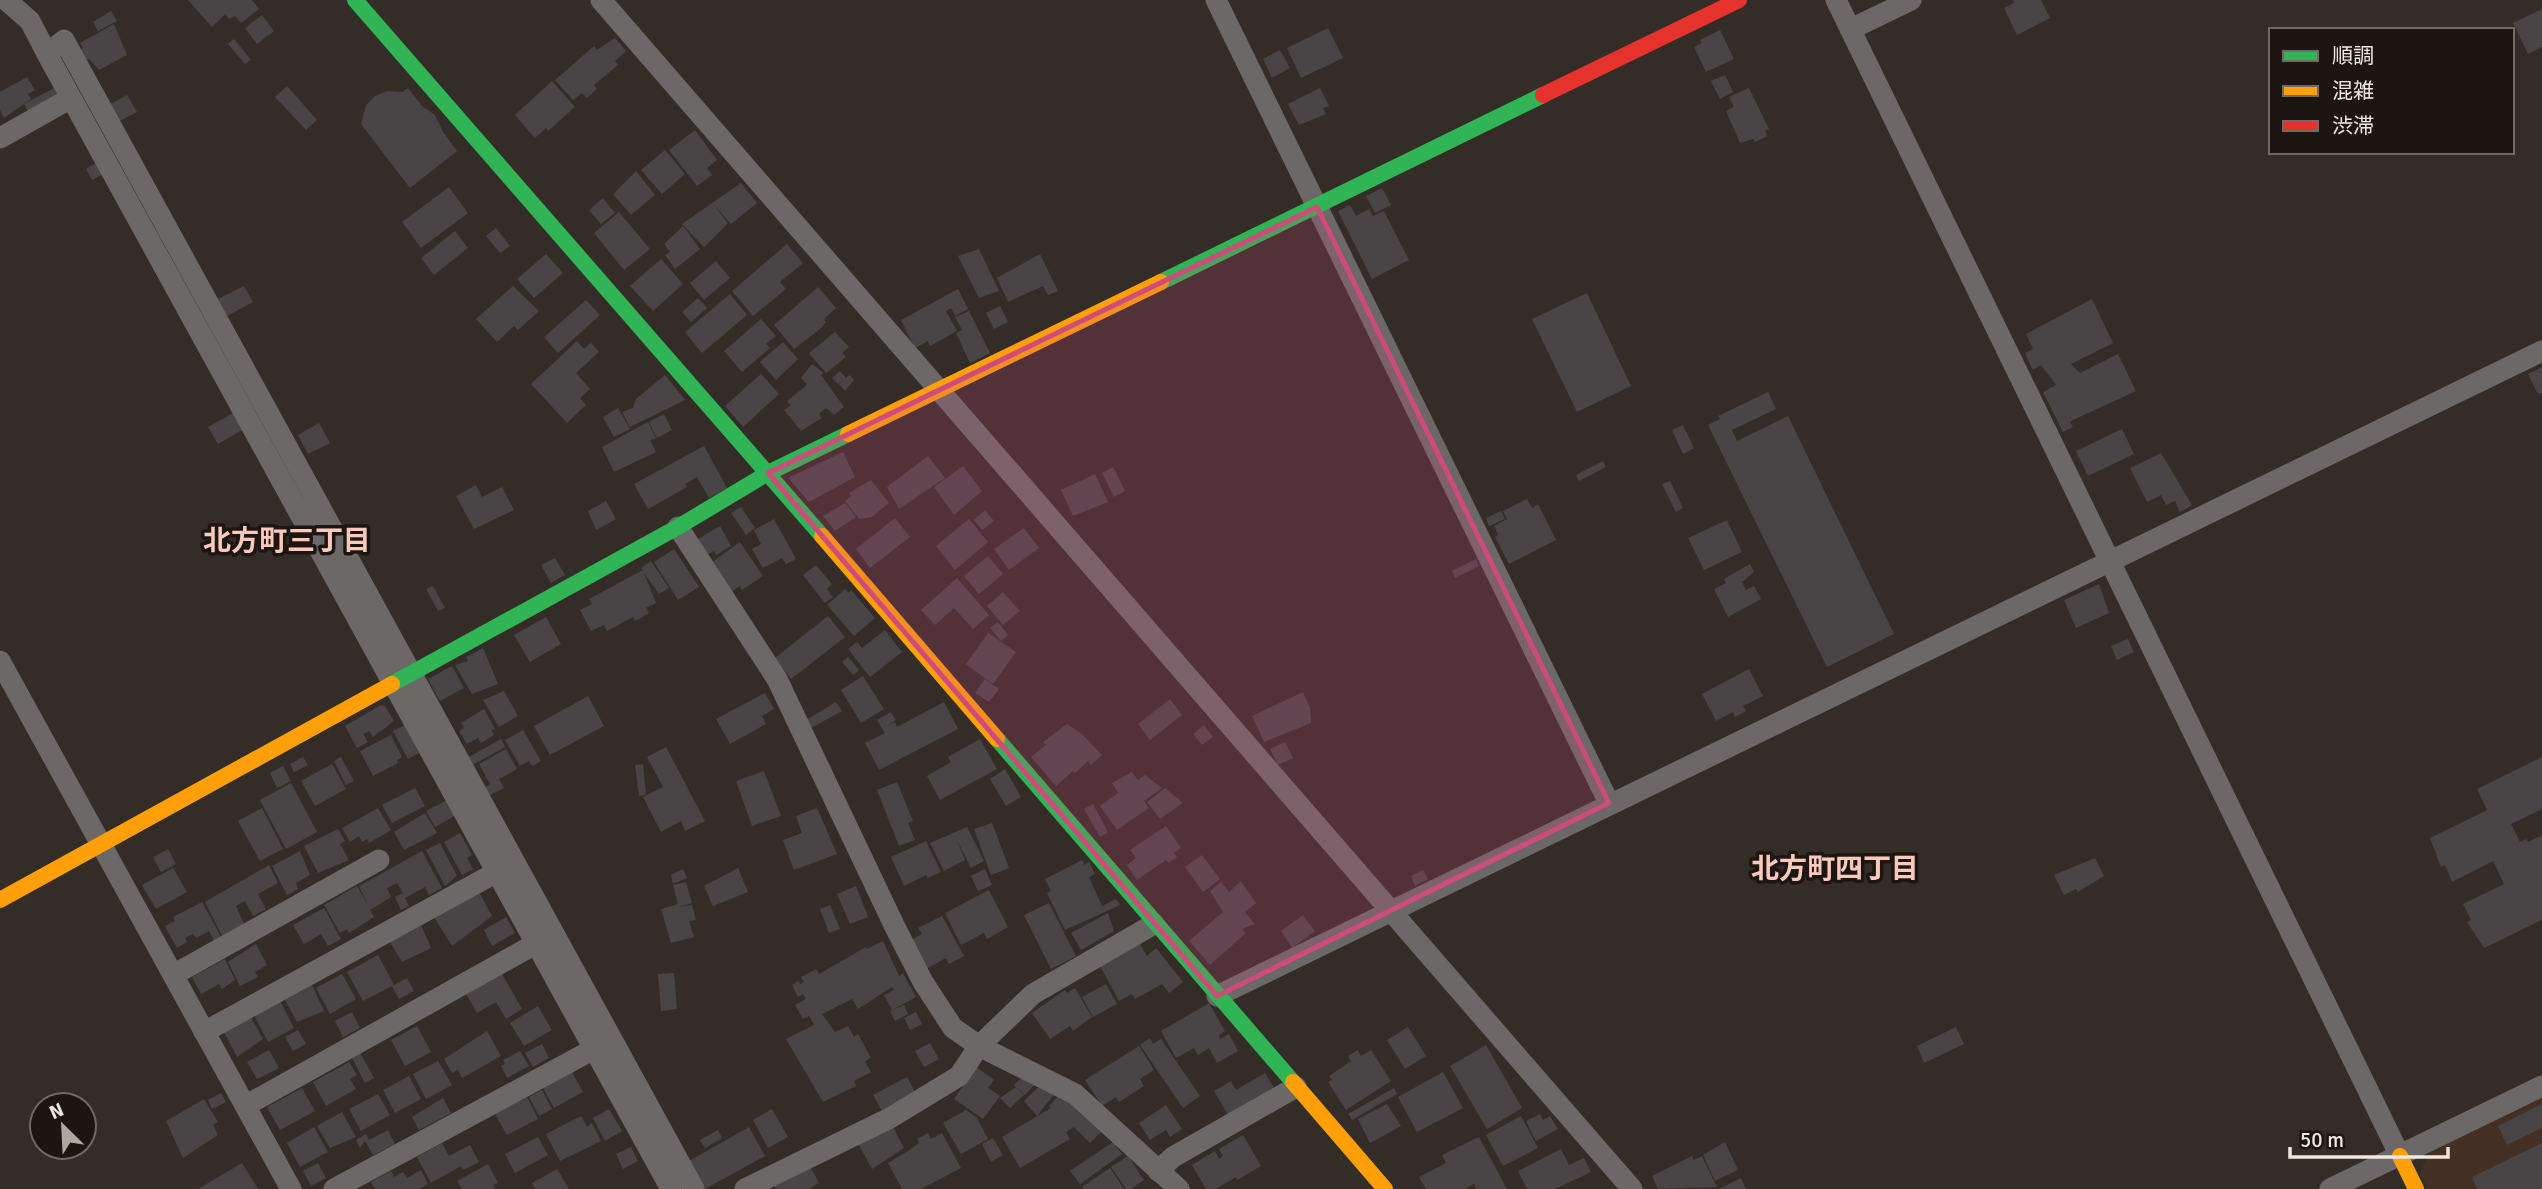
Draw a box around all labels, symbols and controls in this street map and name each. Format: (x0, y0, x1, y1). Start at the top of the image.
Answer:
legend (2269, 28, 2514, 154)
text: 順調 (2332, 43, 2374, 69)
text: 混雑 (2332, 78, 2374, 104)
text: 渋滞 (2332, 113, 2374, 139)
district label: 北方町三丁目 (203, 524, 371, 558)
district label: 北方町四丁目 (1751, 852, 1919, 886)
north arrow (28, 1091, 98, 1161)
text: N (46, 1098, 67, 1125)
scale bar (2290, 1116, 2448, 1160)
text: 50 m (2300, 1127, 2344, 1153)

